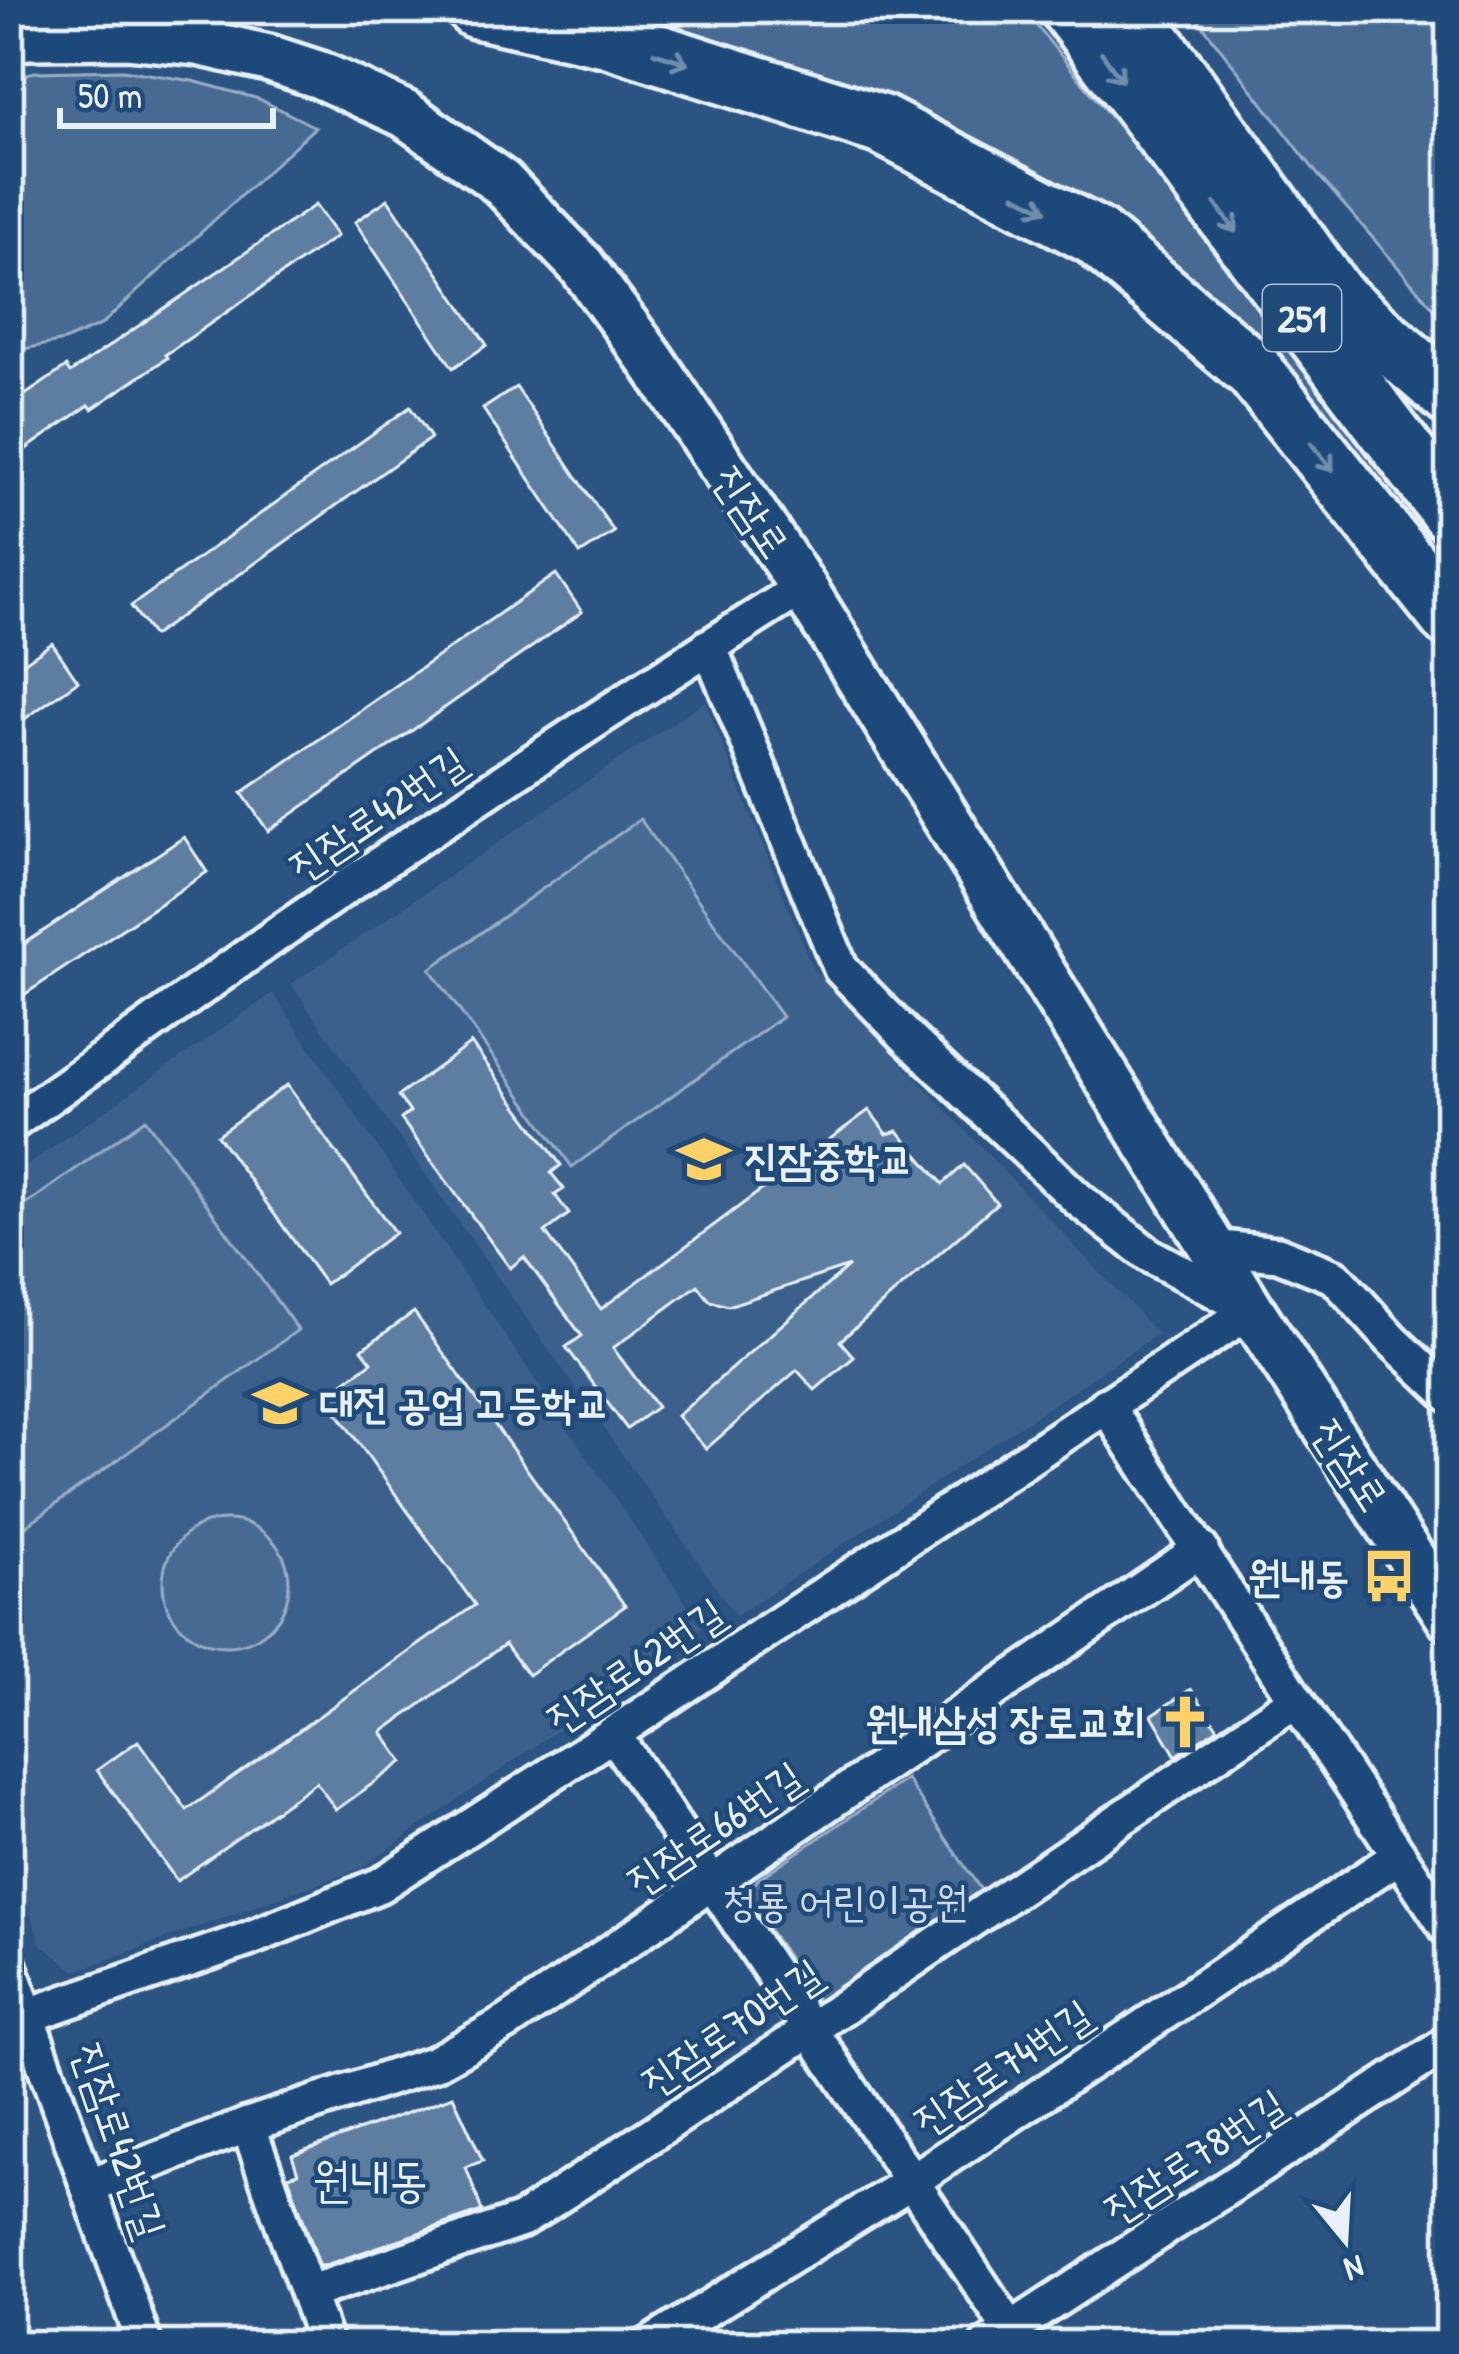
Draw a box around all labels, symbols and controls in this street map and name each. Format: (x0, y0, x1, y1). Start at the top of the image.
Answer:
one-way arrow (651, 48, 689, 70)
one-way arrow (1099, 50, 1125, 83)
scale bar (60, 54, 273, 128)
text: 50 m (78, 70, 142, 119)
one-way arrow (1013, 192, 1049, 215)
one-way arrow (1212, 201, 1239, 233)
road number: 251 (1263, 285, 1341, 351)
one-way arrow (1308, 440, 1335, 472)
street label: 진잠로 (700, 453, 804, 569)
street label: 진잠로42번길 (276, 732, 477, 893)
school or university icon: 진잠중학교 (675, 1130, 733, 1188)
place label: 진잠중학교 (744, 1130, 913, 1187)
school or university icon: 대전 공업 고등학교 (251, 1374, 309, 1432)
place label: 대전 공업 고등학교 (320, 1374, 610, 1431)
street label: 진잠로 (1300, 1406, 1403, 1522)
place label: 원내동 (1248, 1547, 1349, 1604)
bus stop icon: 원내동 (1360, 1547, 1418, 1605)
street label: 진잠로62번길 (534, 1584, 736, 1746)
place label: 원내삼성 장로교회 (865, 1693, 1145, 1750)
church icon: 원내삼성 장로교회 (1156, 1693, 1214, 1751)
street label: 진잠로66번길 (614, 1747, 814, 1908)
park label: 청룡 어린이공원 (722, 1872, 968, 1929)
street label: 진잠로70번길 (628, 1945, 833, 2109)
street label: 진잠로74번길 (901, 1985, 1103, 2148)
street label: 진잠로42번길 (60, 2034, 181, 2246)
street label: 진잠로78번길 (1091, 2075, 1296, 2236)
district label: 원내동 (312, 2146, 428, 2211)
north arrow (1285, 2180, 1405, 2300)
text: N (1339, 2245, 1369, 2292)

